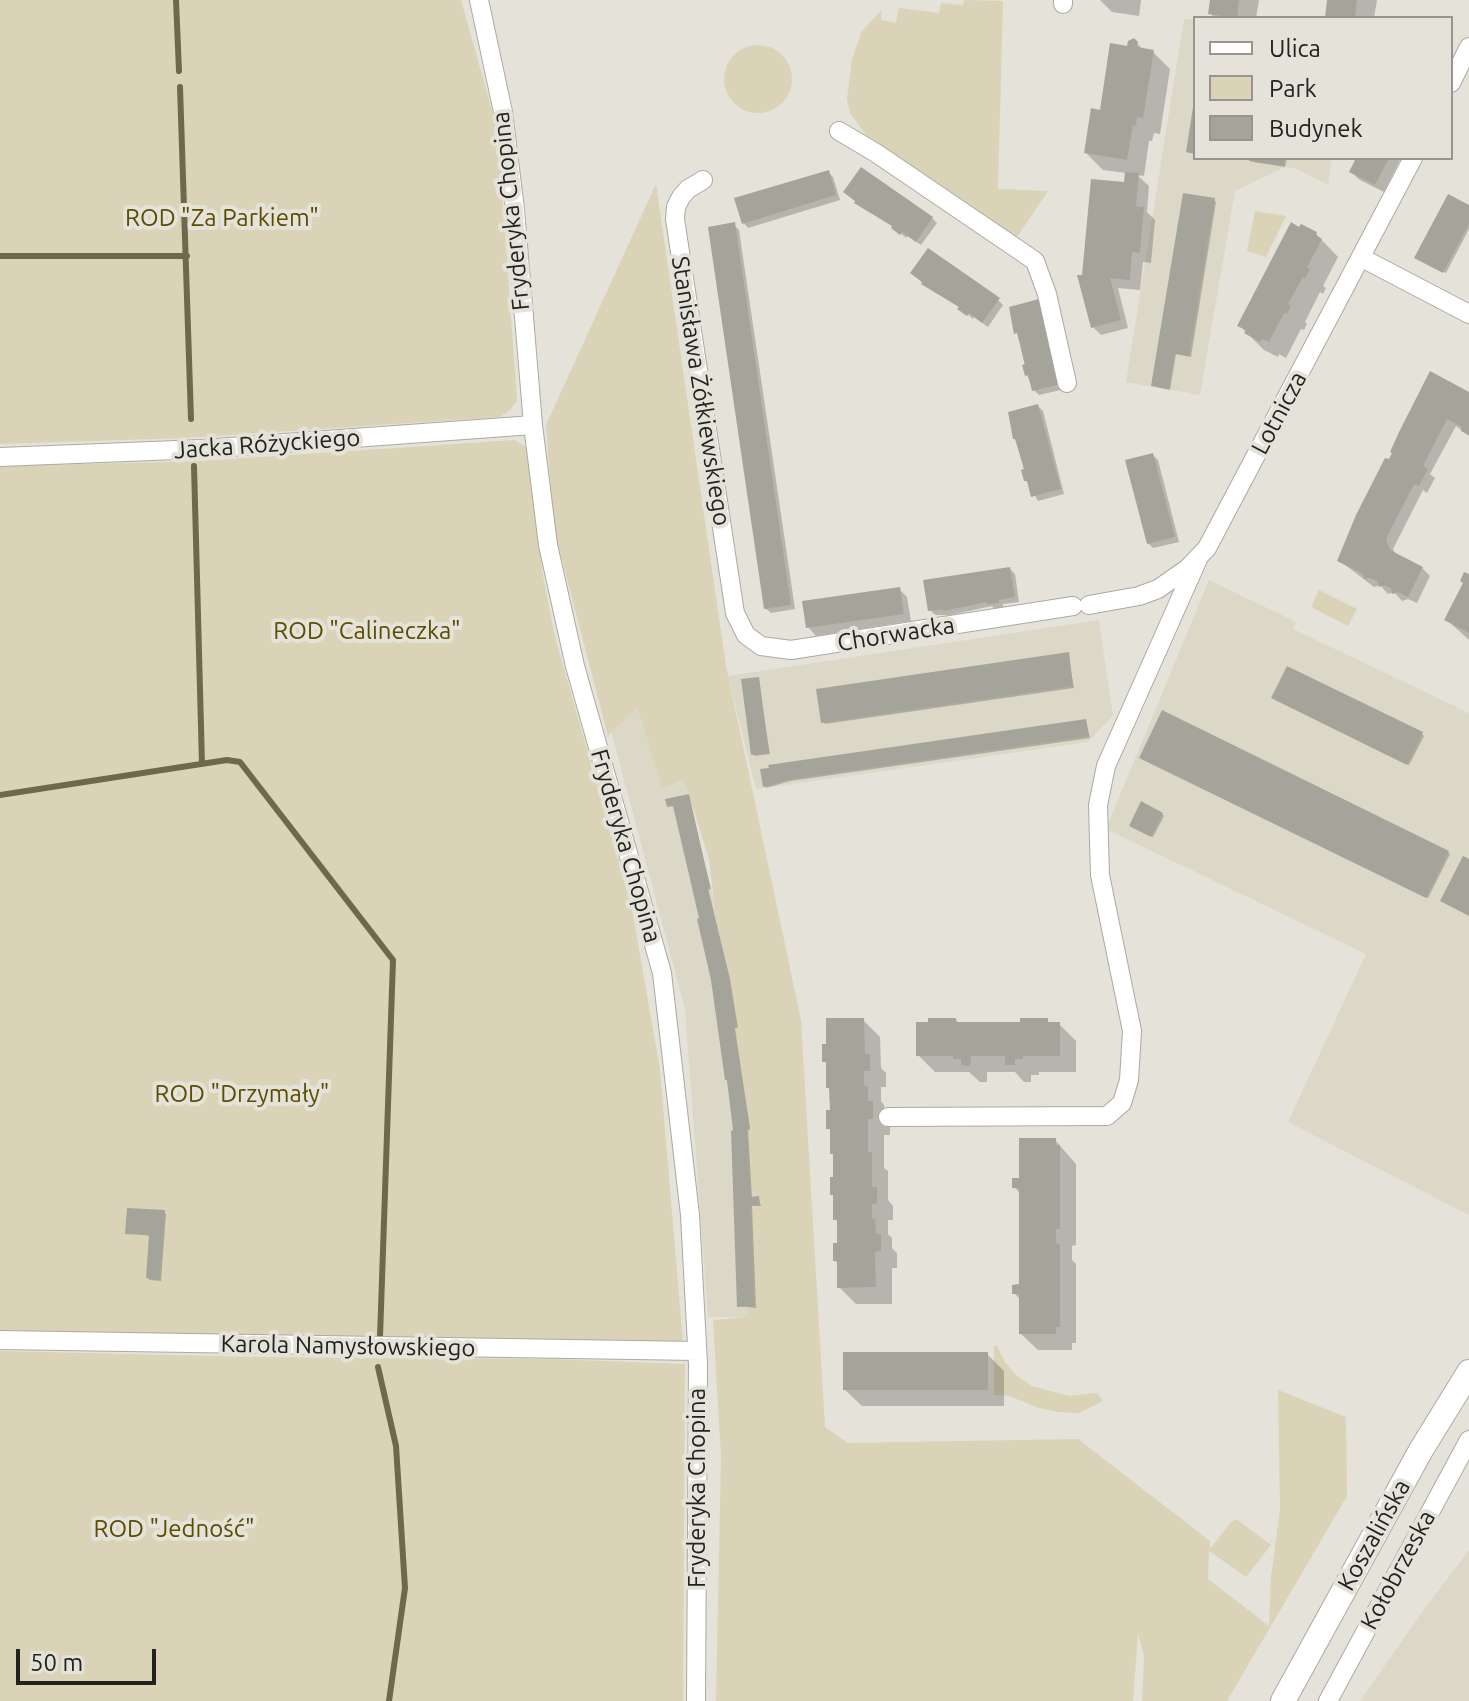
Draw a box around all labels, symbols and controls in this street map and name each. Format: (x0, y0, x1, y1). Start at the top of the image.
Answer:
legend (1193, 16, 1453, 160)
text: Ulica (1269, 35, 1321, 62)
text: Park (1269, 75, 1317, 102)
street label: Fryderyka Chopina (486, 110, 536, 312)
text: Budynek (1269, 115, 1363, 142)
park label: ROD "Za Parkiem" (125, 204, 319, 232)
street label: Stanisława Żółkiewskiego (665, 254, 737, 528)
street label: Lotnicza (1245, 367, 1313, 459)
street label: Jacka Różyckiego (173, 423, 361, 465)
street label: Chorwacka (835, 611, 957, 657)
park label: ROD "Calineczka" (273, 617, 461, 645)
street label: Fryderyka Chopina (585, 746, 667, 946)
park label: ROD "Drzymały" (155, 1080, 329, 1108)
street label: Karola Namysłowskiego (220, 1329, 476, 1363)
street label: Fryderyka Chopina (683, 1388, 711, 1588)
street label: Koszalińska (1332, 1474, 1416, 1596)
street label: Kołobrzeska (1355, 1505, 1441, 1635)
park label: ROD "Jedność" (93, 1515, 255, 1543)
scale bar (20, 1633, 160, 1683)
text: 50 m (30, 1649, 83, 1676)

